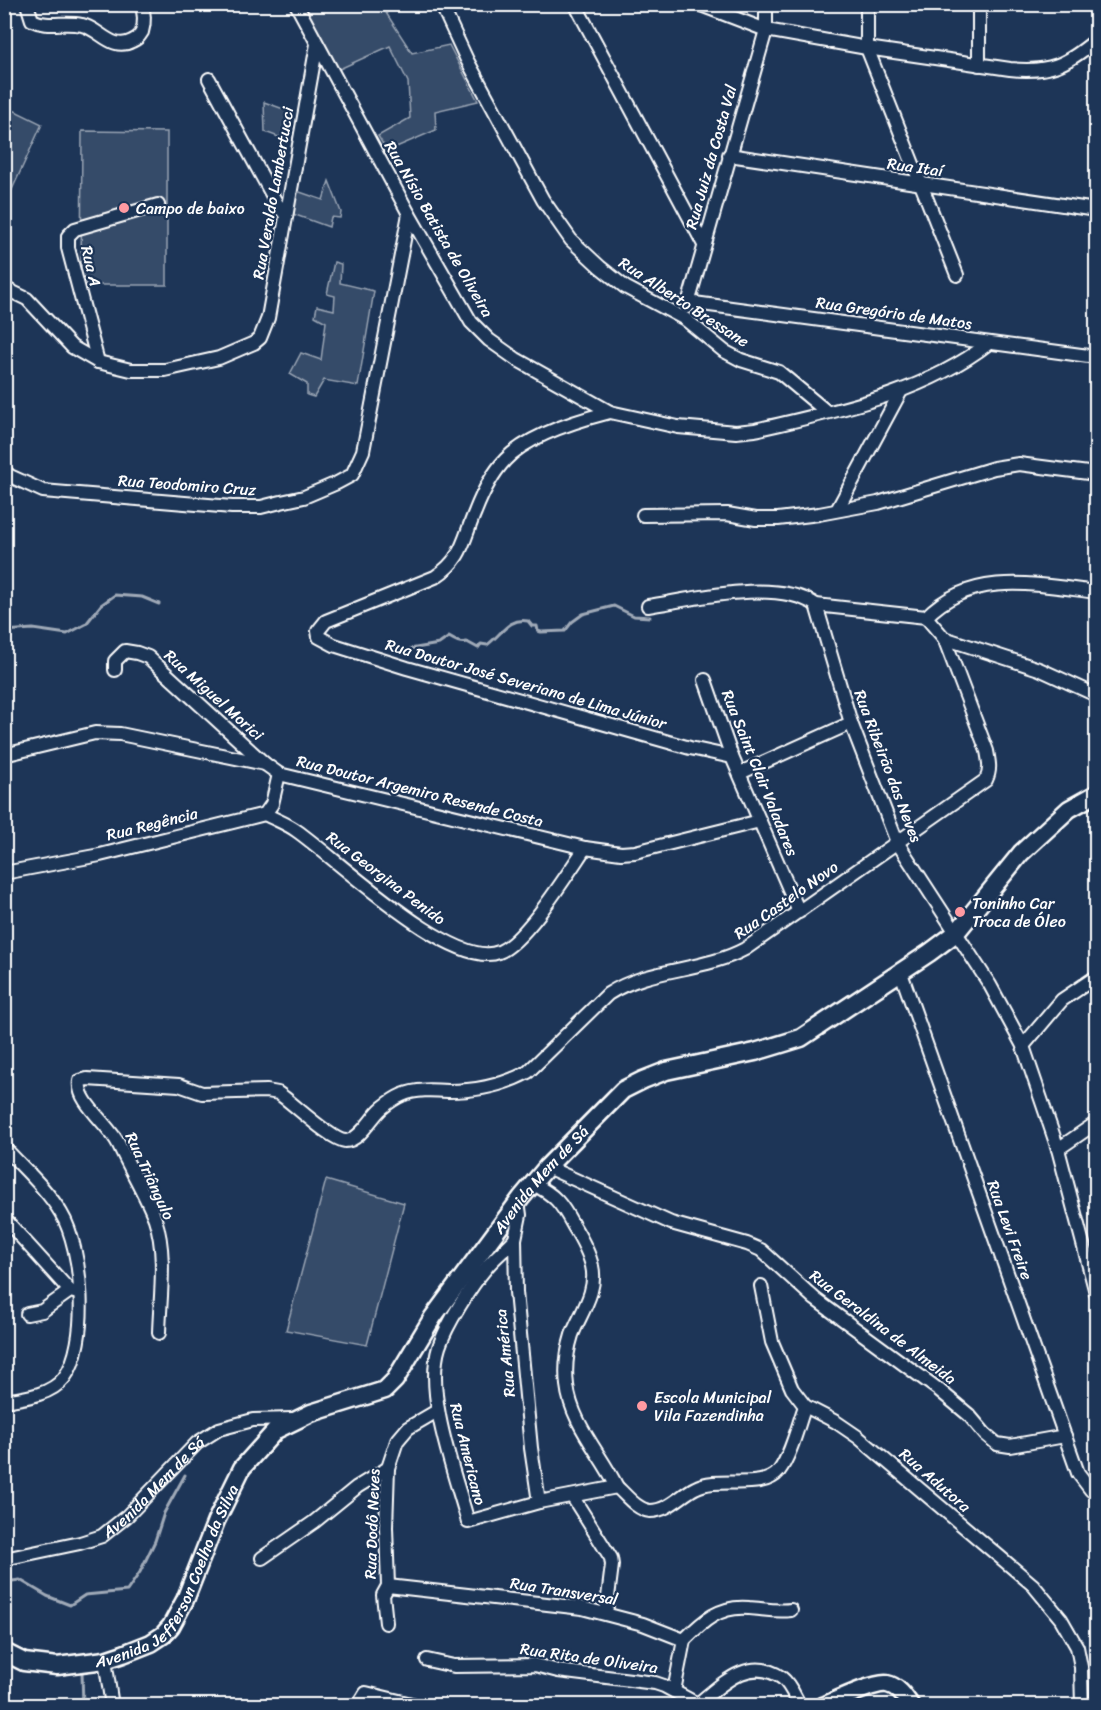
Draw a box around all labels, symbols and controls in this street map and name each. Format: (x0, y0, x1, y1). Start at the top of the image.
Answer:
street label: Rua Juiz da Costa Val (677, 81, 746, 233)
street label: Rua Veraldo Lambertucci (244, 104, 303, 281)
street label: Rua Nísio Batista de Oliveira (376, 135, 502, 323)
street label: Rua Itaí (885, 149, 947, 186)
place label: Campo de baixo (136, 194, 245, 223)
marker: Campo de baixo (117, 201, 131, 215)
street label: Rua A (72, 243, 110, 289)
street label: Rua Alberto Bressane (613, 249, 755, 355)
street label: Rua Gregório de Matos (814, 288, 974, 338)
street label: Rua Teodomiro Cruz (117, 466, 257, 504)
street label: Rua Doutor José Severiano de Lima Júnior (382, 630, 671, 738)
street label: Rua Miguel Morici (157, 642, 271, 748)
street label: Rua Saint Clair Valadares (713, 685, 807, 861)
street label: Rua Ribeirão das Neves (845, 685, 931, 847)
street label: Rua Doutor Argemiro Resende Costa (293, 746, 547, 836)
street label: Rua Regência (103, 798, 202, 849)
street label: Rua Georgina Penido (320, 823, 452, 933)
street label: Rua Castelo Novo (728, 853, 844, 947)
place label: Toninho Car Troca de Óleo (972, 889, 1066, 936)
marker: Toninho Car Troca de Óleo (953, 905, 967, 919)
street label: Avenida Mem de Sá (484, 1118, 596, 1241)
street label: Rua Triângulo (117, 1127, 183, 1225)
street label: Rua Levi Freire (979, 1176, 1041, 1284)
street label: Rua Geraldina de Almeida (803, 1262, 963, 1392)
street label: Rua América (486, 1307, 524, 1399)
place label: Escola Municipal Vila Fazendinha (654, 1383, 772, 1430)
marker: Escola Municipal Vila Fazendinha (635, 1399, 649, 1413)
street label: Rua Americano (441, 1400, 495, 1508)
street label: Avenida Mem de Sá (94, 1427, 210, 1546)
street label: Rua Adutora (892, 1440, 978, 1520)
street label: Rua Dodô Neves (356, 1468, 388, 1580)
street label: Avenida Jefferson Coelho da Silva (93, 1479, 247, 1676)
street label: Rua Transversal (508, 1568, 620, 1614)
street label: Rua Rita de Oliveira (518, 1634, 660, 1682)

